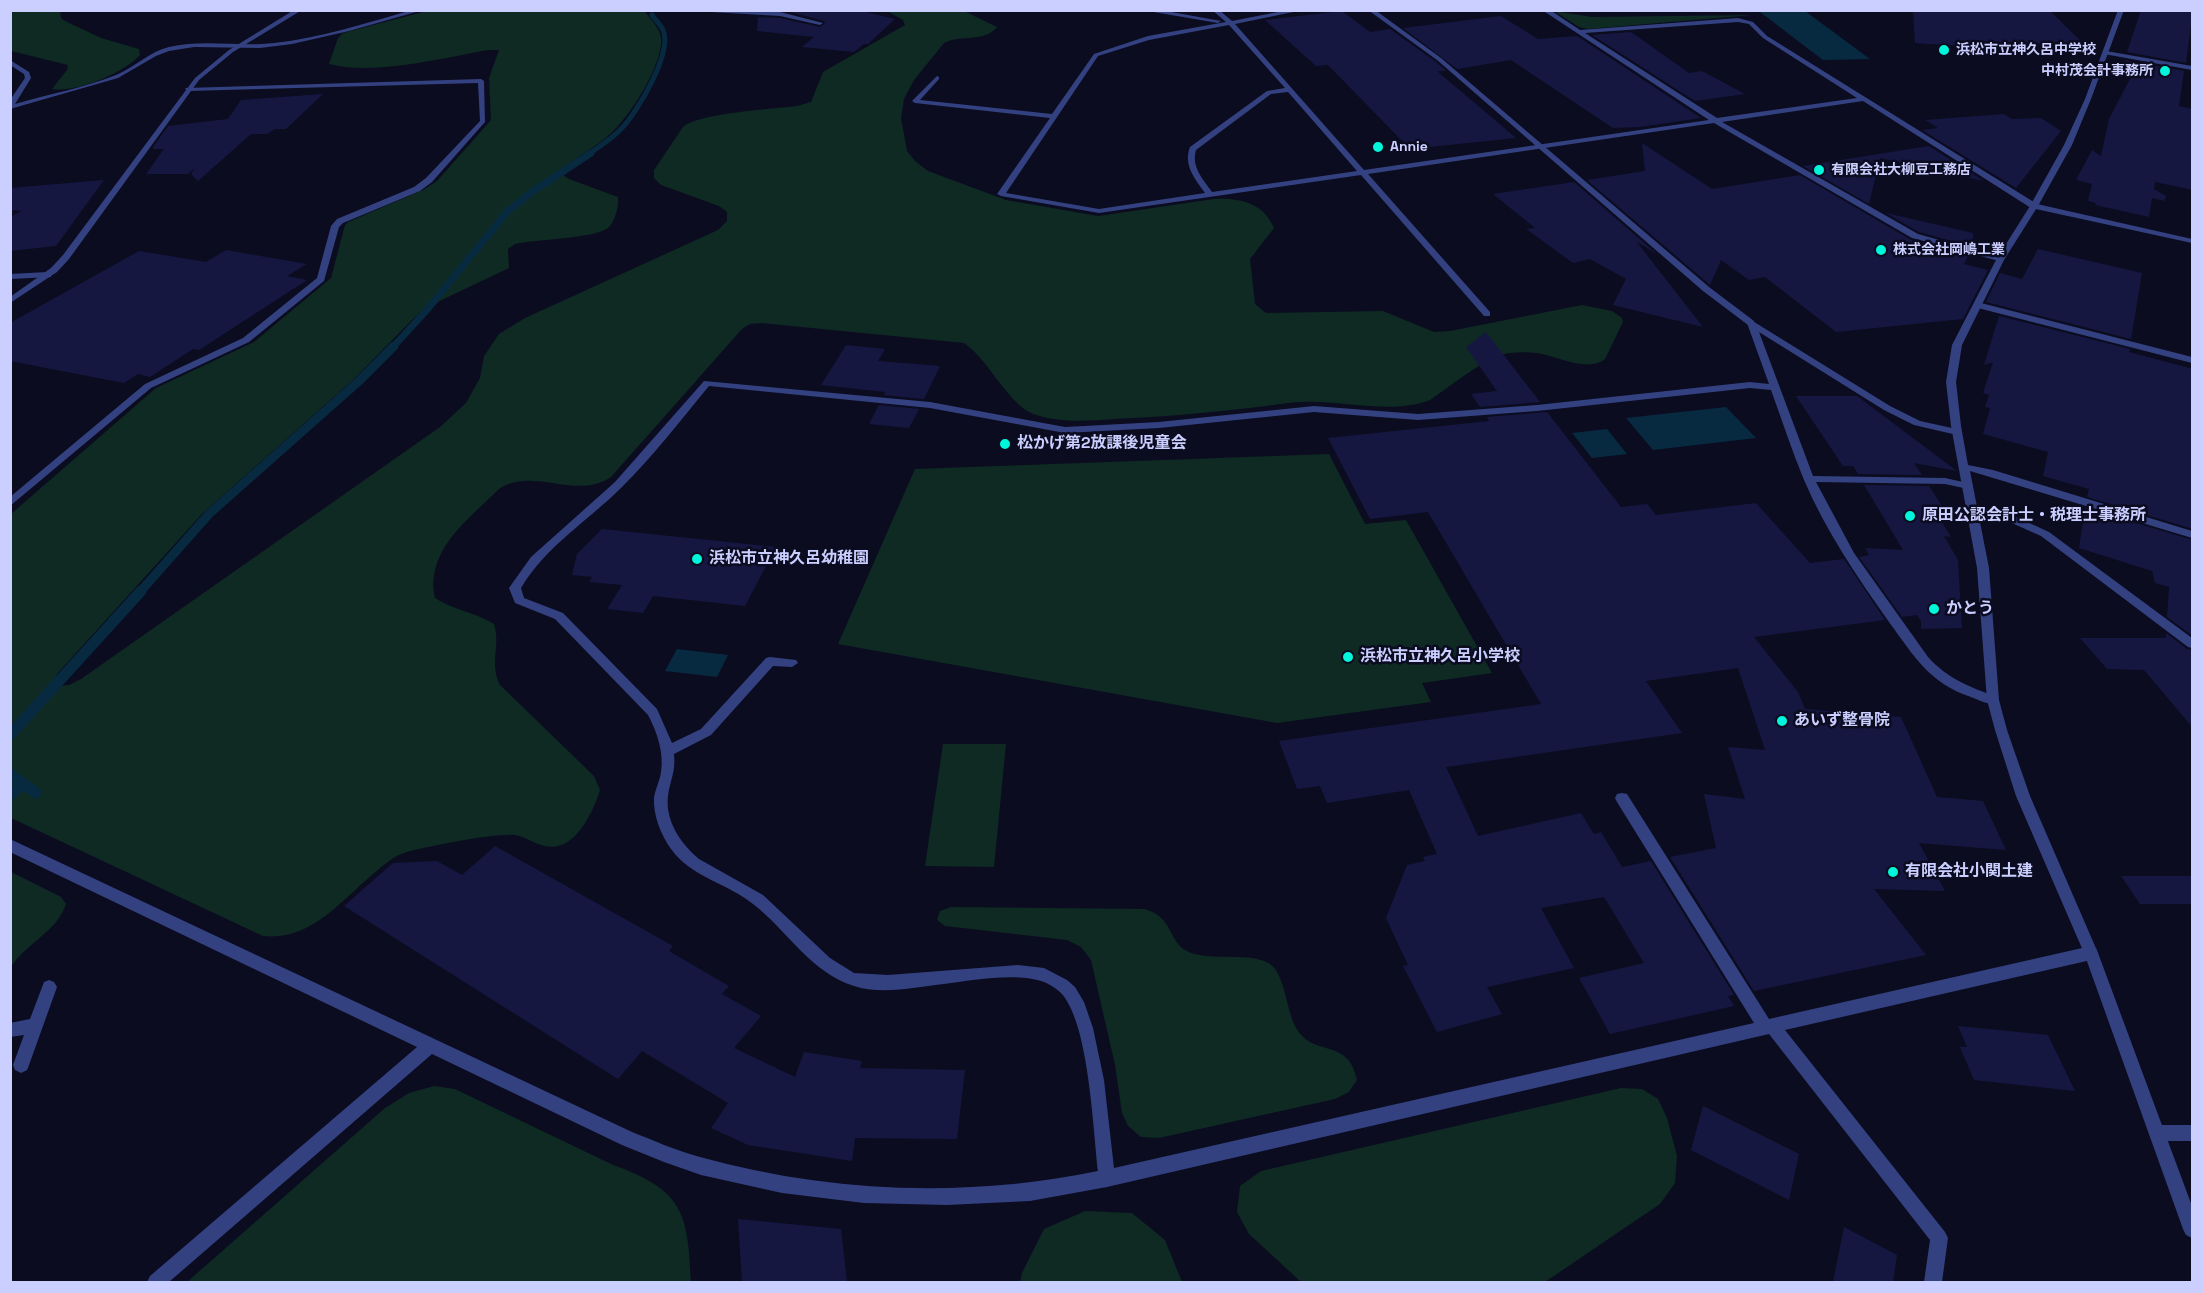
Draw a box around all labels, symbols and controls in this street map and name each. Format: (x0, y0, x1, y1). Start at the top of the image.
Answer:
place label: 浜松市立神久呂中学校 (1956, 42, 2096, 58)
marker: 浜松市立神久呂中学校 (1937, 43, 1951, 57)
place label: 中村茂会計事務所 (2041, 63, 2153, 79)
marker: 中村茂会計事務所 (2158, 64, 2172, 78)
place label: Annie (1390, 139, 1428, 155)
marker: Annie (1371, 140, 1385, 154)
place label: 有限会社大柳豆工務店 (1831, 162, 1971, 178)
marker: 有限会社大柳豆工務店 (1812, 163, 1826, 177)
place label: 株式会社岡嶋工業 (1893, 242, 2005, 258)
marker: 株式会社岡嶋工業 (1874, 243, 1888, 257)
place label: 松かげ第2放課後児童会 (1017, 434, 1187, 454)
marker: 松かげ第2放課後児童会 (998, 437, 1012, 451)
place label: 原田公認会計士・税理士事務所 (1922, 506, 2146, 526)
marker: 原田公認会計士・税理士事務所 (1903, 509, 1917, 523)
place label: 浜松市立神久呂幼稚園 (709, 549, 869, 569)
marker: 浜松市立神久呂幼稚園 (690, 552, 704, 566)
place label: かとう (1946, 599, 1994, 619)
marker: かとう (1927, 602, 1941, 616)
place label: 浜松市立神久呂小学校 (1360, 647, 1520, 667)
marker: 浜松市立神久呂小学校 (1341, 650, 1355, 664)
place label: あいず整骨院 (1794, 711, 1890, 731)
marker: あいず整骨院 (1775, 714, 1789, 728)
place label: 有限会社小関土建 (1905, 862, 2033, 882)
marker: 有限会社小関土建 (1886, 865, 1900, 879)

